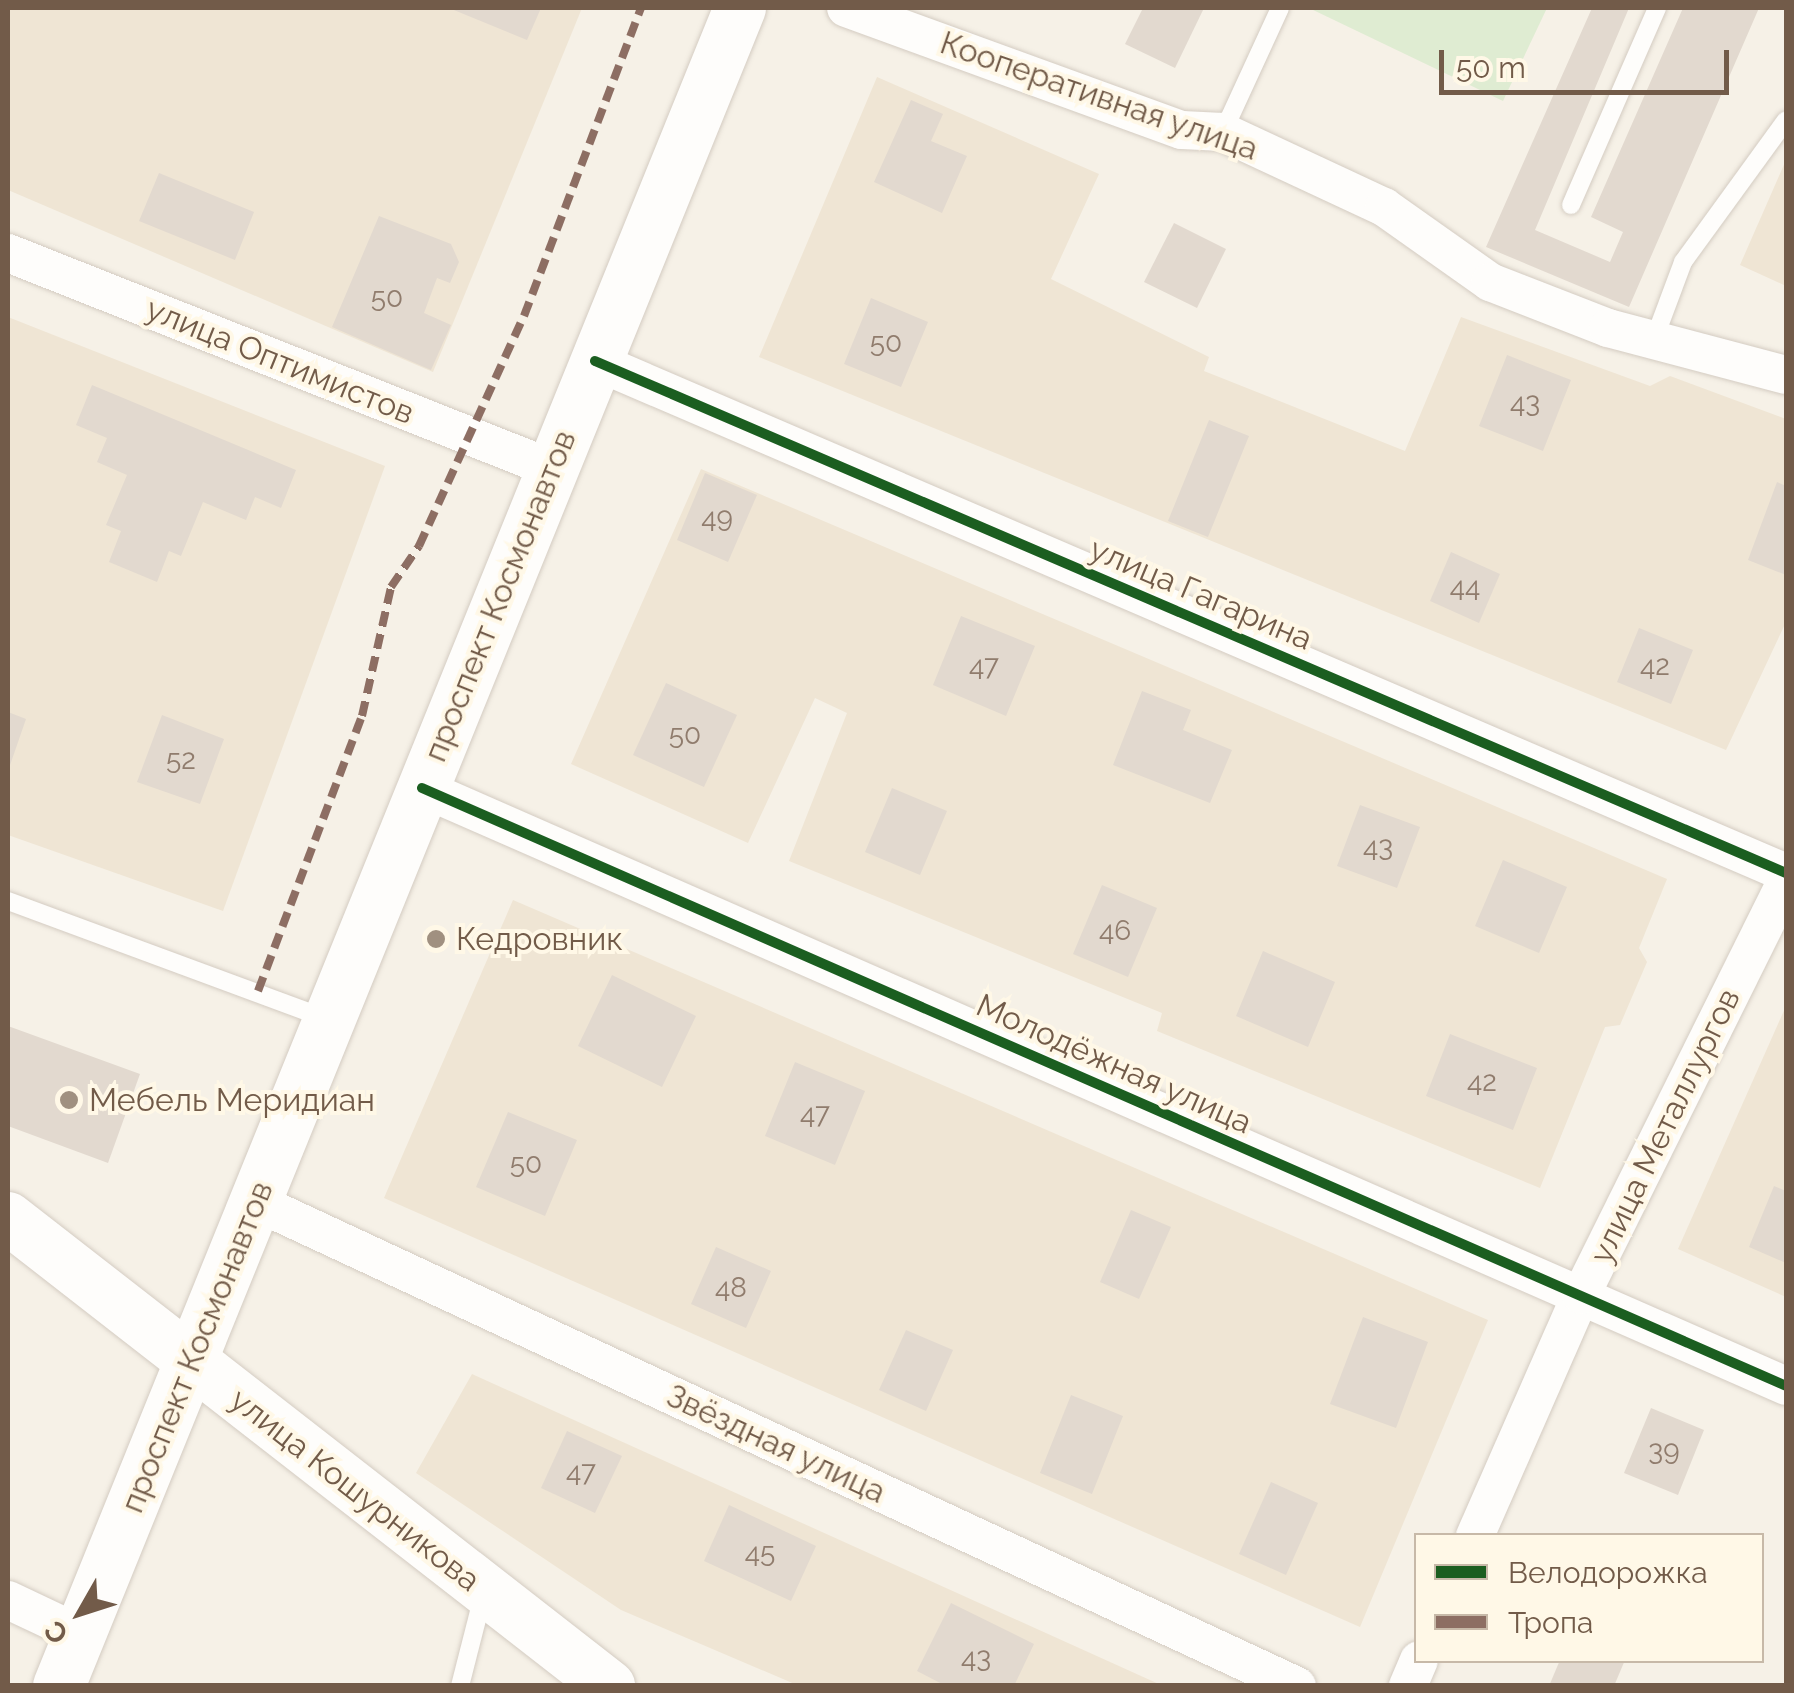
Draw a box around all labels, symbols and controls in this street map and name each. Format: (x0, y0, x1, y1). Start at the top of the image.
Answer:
street label: Кооперативная улица (935, 23, 1263, 169)
scale bar (1444, 30, 1734, 92)
text: 50 m (1456, 50, 1526, 85)
house number: 50 (371, 281, 403, 315)
street label: улица Оптимистов (140, 290, 420, 432)
house number: 50 (870, 326, 902, 360)
house number: 43 (1510, 386, 1540, 420)
street label: проспект Космонавтов (416, 425, 584, 767)
house number: 49 (701, 501, 733, 535)
street label: улица Гагарина (1084, 530, 1318, 658)
house number: 44 (1450, 570, 1480, 604)
house number: 47 (969, 649, 999, 683)
house number: 42 (1640, 649, 1670, 683)
house number: 50 (669, 718, 701, 752)
house number: 52 (166, 743, 196, 777)
house number: 43 (1363, 830, 1393, 864)
house number: 46 (1099, 914, 1131, 948)
place label: Кедровник (456, 920, 623, 958)
marker: Кедровник (425, 928, 447, 950)
street label: улица Металлургов (1582, 983, 1748, 1269)
street label: Молодёжная улица (970, 986, 1258, 1142)
house number: 42 (1467, 1065, 1497, 1099)
place label: Мебель Меридиан (89, 1081, 375, 1119)
marker: Мебель Меридиан (58, 1089, 80, 1111)
house number: 47 (800, 1097, 830, 1131)
house number: 50 (510, 1147, 542, 1181)
street label: проспект Космонавтов (113, 1176, 281, 1518)
house number: 48 (715, 1271, 747, 1305)
street label: Звёздная улица (660, 1376, 892, 1512)
street label: улица Кошурникова (222, 1380, 488, 1600)
house number: 39 (1648, 1434, 1680, 1468)
house number: 47 (566, 1455, 596, 1489)
legend (1414, 1533, 1764, 1663)
house number: 45 (745, 1536, 775, 1570)
text: Велодорожка (1508, 1555, 1708, 1590)
north arrow (30, 1563, 130, 1663)
text: Тропа (1508, 1605, 1593, 1640)
text: С (37, 1614, 75, 1650)
house number: 43 (961, 1641, 991, 1675)

